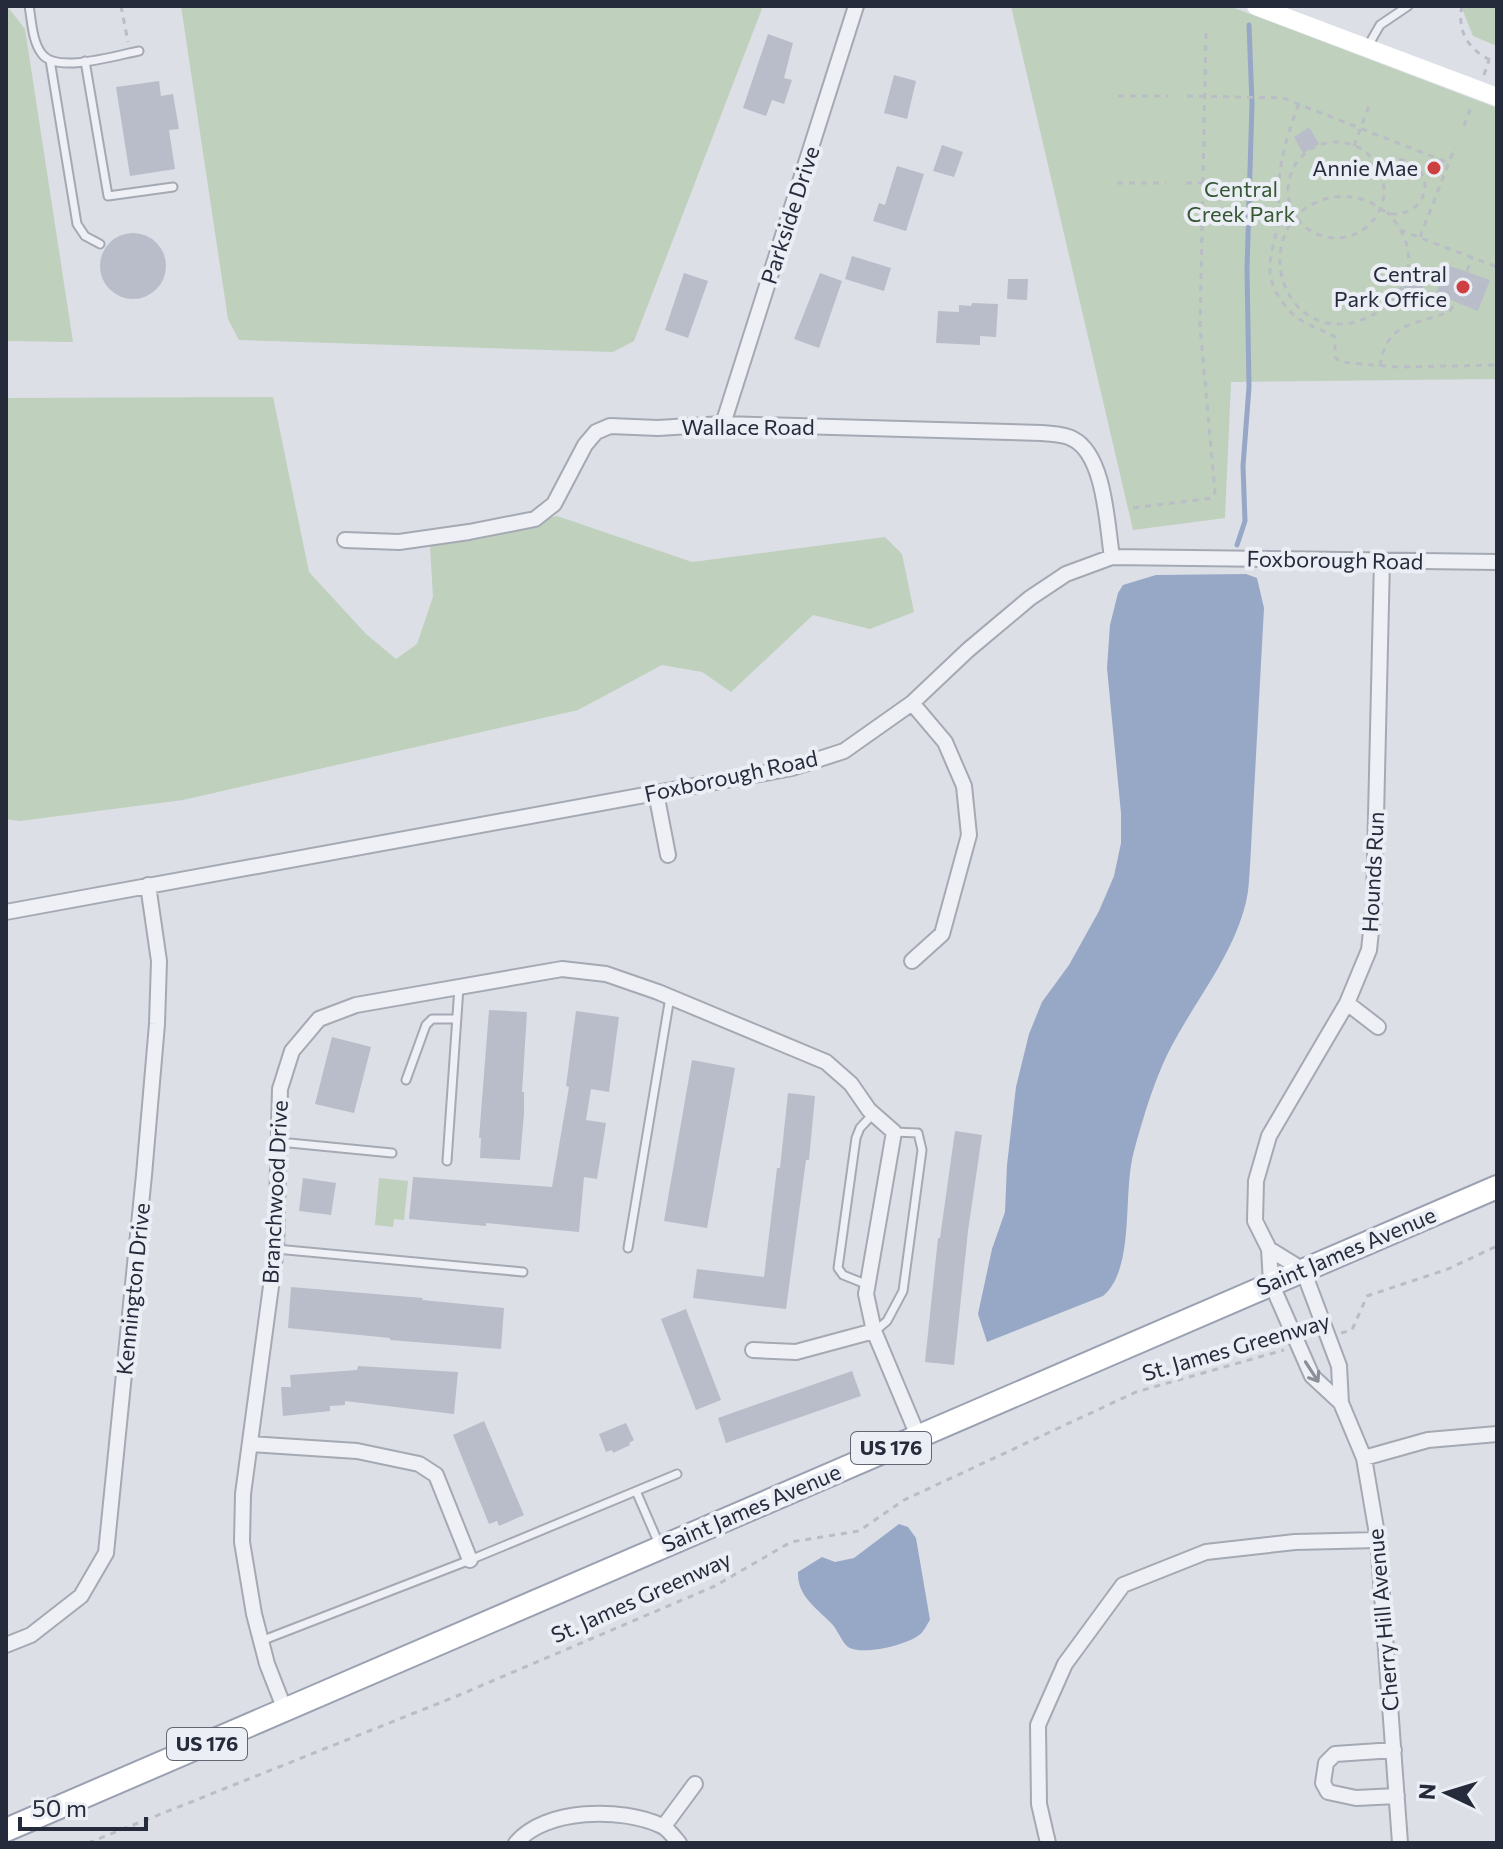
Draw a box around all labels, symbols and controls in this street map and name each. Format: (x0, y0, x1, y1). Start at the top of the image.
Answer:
street label: Parkside Drive (755, 143, 825, 287)
place label: Annie Mae (1312, 154, 1418, 181)
marker: Annie Mae (1425, 159, 1443, 177)
park label: Central Creek Park (1187, 175, 1295, 227)
place label: Central Park Office (1334, 260, 1447, 312)
marker: Central Park Office (1454, 278, 1472, 296)
street label: Wallace Road (681, 413, 815, 440)
street label: Foxborough Road (1246, 544, 1424, 575)
street label: Foxborough Road (642, 744, 820, 807)
street label: Hounds Run (1356, 811, 1389, 933)
street label: Branchwood Drive (256, 1100, 293, 1284)
street label: Saint James Avenue (1252, 1201, 1440, 1301)
street label: Kennington Drive (110, 1202, 155, 1376)
street label: St. James Greenway (1139, 1307, 1333, 1386)
one-way arrow (1304, 1361, 1321, 1383)
road number: US 176 (851, 1432, 931, 1464)
street label: Saint James Avenue (657, 1458, 845, 1558)
street label: Cherry Hill Avenue (1361, 1528, 1404, 1713)
street label: St. James Greenway (547, 1545, 735, 1648)
road number: US 176 (167, 1728, 247, 1760)
north arrow (1407, 1753, 1487, 1833)
scale bar (20, 1781, 146, 1831)
text: N (1413, 1782, 1441, 1801)
text: 50 m (32, 1793, 87, 1822)

